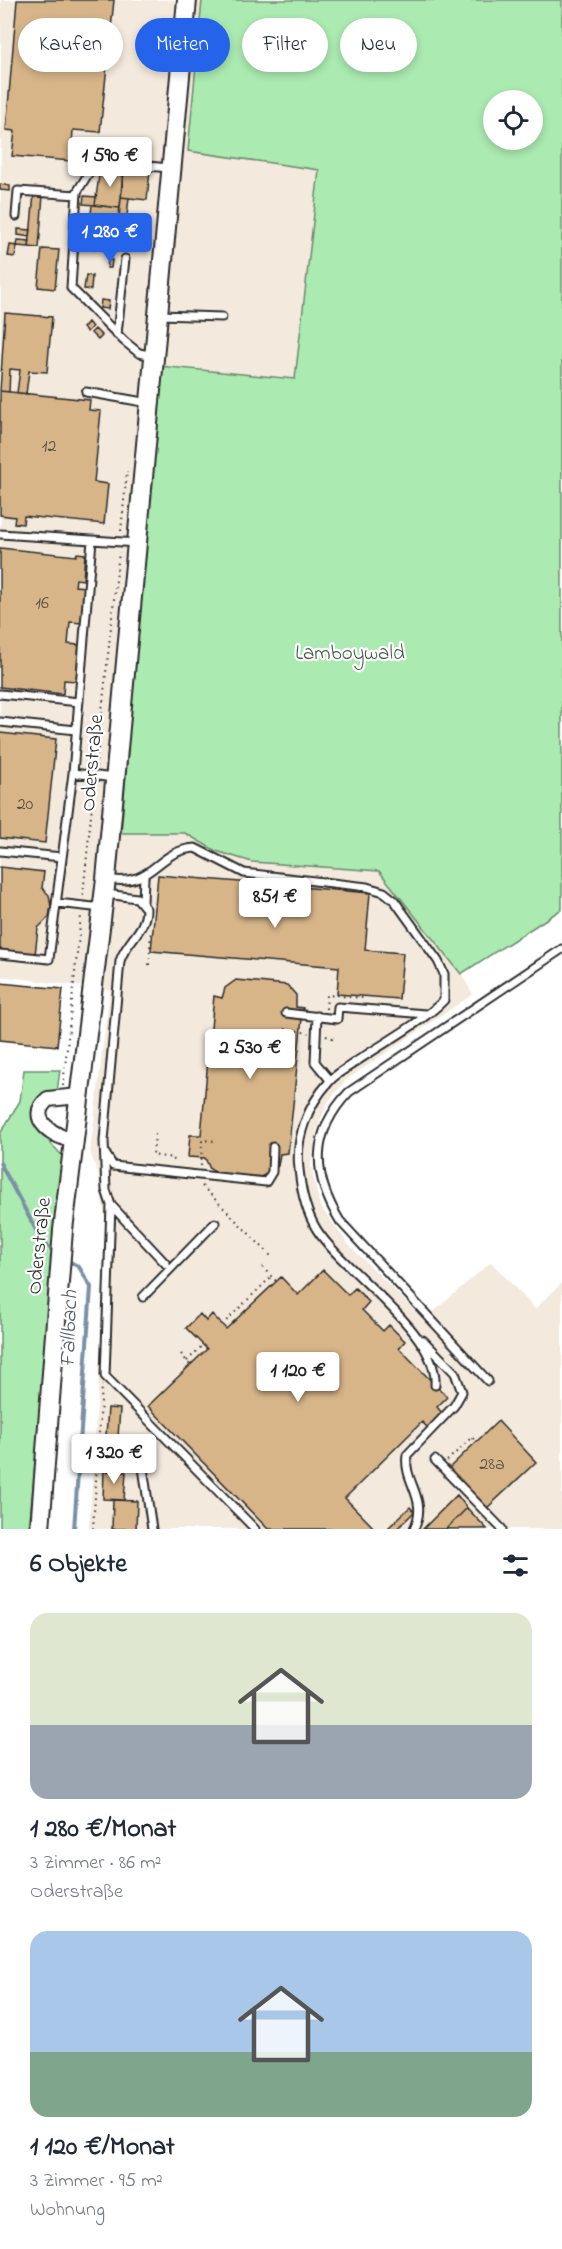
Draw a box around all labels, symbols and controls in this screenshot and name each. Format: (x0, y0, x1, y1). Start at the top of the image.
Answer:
chip: Kaufen (18, 18, 123, 72)
chip: Mieten (135, 18, 230, 72)
chip: Filter (242, 18, 328, 72)
chip: Neu (340, 18, 417, 72)
map controls (483, 90, 543, 150)
button: locate (483, 90, 543, 150)
pin: 1 590 € (55, 137, 165, 188)
text: 1 590 € (82, 142, 138, 171)
pin: 1 280 € (55, 213, 165, 264)
text: 1 280 € (82, 218, 138, 247)
house number: 12 (42, 434, 56, 460)
house number: 16 (35, 591, 49, 617)
park label: Lamboywald (295, 639, 405, 671)
street label: Oderstraße (74, 713, 112, 813)
house number: 20 (17, 792, 34, 818)
pin: 851 € (233, 878, 317, 929)
text: 851 € (253, 883, 297, 912)
pin: 2 530 € (195, 1029, 305, 1080)
text: 2 530 € (219, 1034, 281, 1063)
street label: Oderstraße (20, 1195, 60, 1296)
water label: Fallbach (53, 1289, 87, 1368)
pin: 1 120 € (243, 1352, 353, 1403)
text: 1 120 € (270, 1357, 326, 1386)
pin: 1 320 € (59, 1434, 169, 1485)
text: 1 320 € (85, 1439, 143, 1468)
house number: 28a (479, 1452, 505, 1478)
text: 6 Objekte (30, 1546, 127, 1584)
icon: filters (499, 1549, 532, 1582)
icon: home (227, 1652, 335, 1760)
text: 1 280 €/Monat (30, 1811, 176, 1849)
text: 3 Zimmer · 86 m² (30, 1849, 161, 1878)
text: Oderstraße (30, 1878, 123, 1907)
icon: home (227, 1970, 335, 2078)
text: 1 120 €/Monat (30, 2129, 175, 2167)
text: 3 Zimmer · 95 m² (30, 2167, 163, 2196)
text: Wohnung (30, 2196, 105, 2225)

